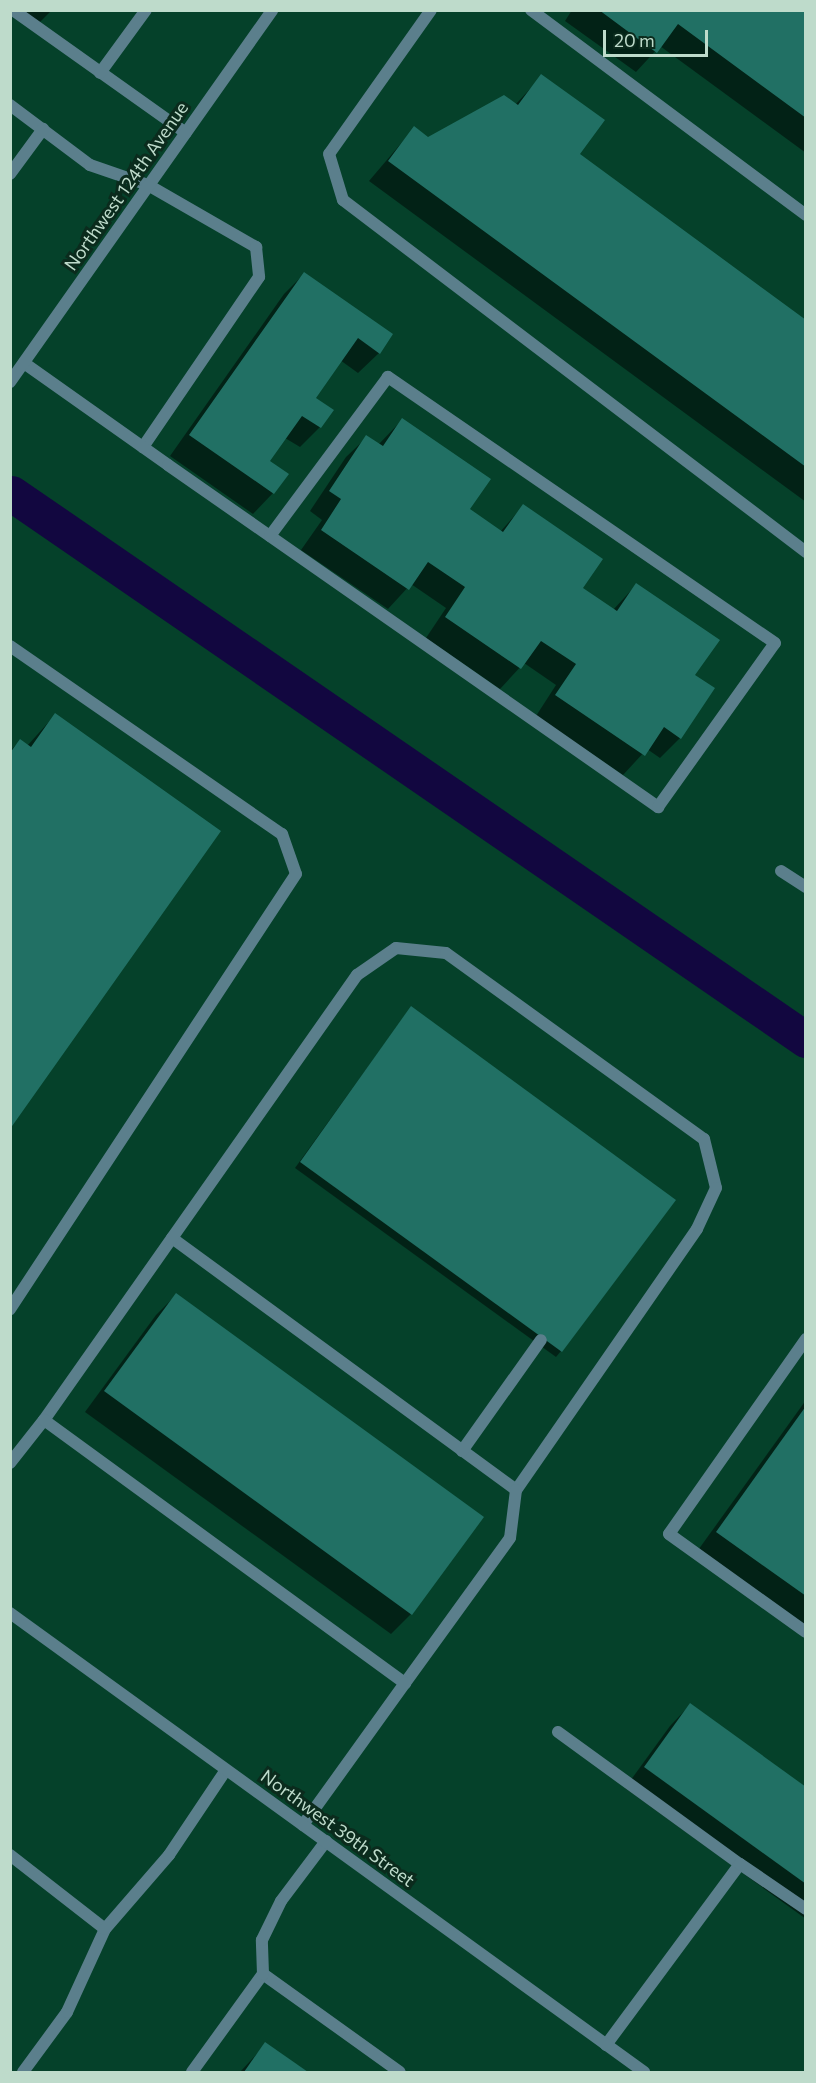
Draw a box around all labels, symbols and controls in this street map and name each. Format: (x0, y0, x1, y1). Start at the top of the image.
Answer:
scale bar (606, 18, 711, 56)
text: 20 m (614, 29, 655, 51)
street label: Northwest 124th Avenue (60, 98, 192, 274)
street label: Northwest 39th Street (257, 1765, 419, 1891)

